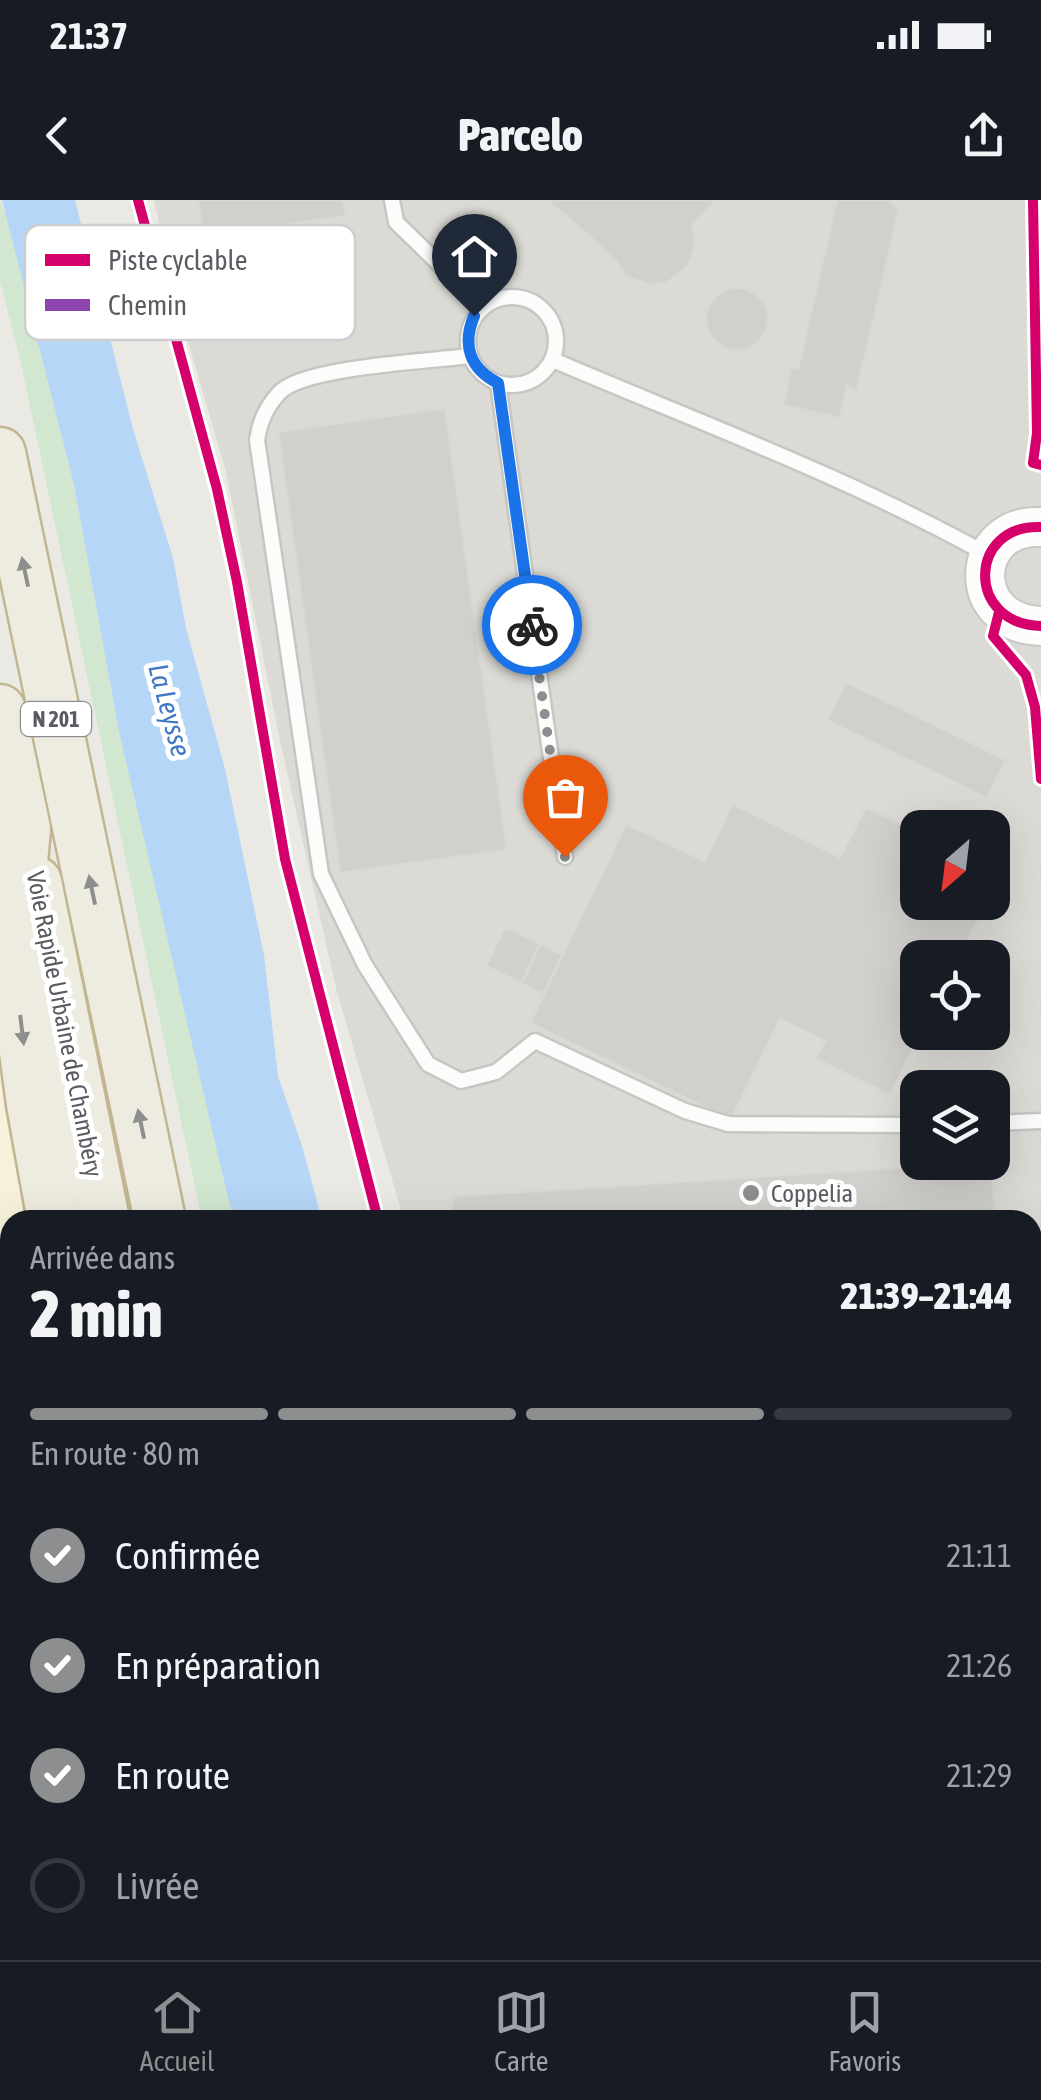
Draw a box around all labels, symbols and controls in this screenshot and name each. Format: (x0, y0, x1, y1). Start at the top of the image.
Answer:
text: 21:37 (50, 14, 128, 57)
icon: back (30, 108, 85, 163)
icon: share (956, 108, 1011, 163)
text: Parcelo (458, 109, 583, 161)
pin (432, 214, 517, 317)
legend (25, 225, 355, 340)
icon: home (447, 229, 502, 284)
text: Piste cyclable (108, 244, 247, 276)
text: Chemin (108, 289, 187, 321)
one-way arrow (17, 556, 33, 587)
courier (482, 575, 582, 675)
icon: bike (505, 598, 560, 653)
water label: La Leysse (142, 660, 198, 760)
road number: N 201 (21, 702, 91, 736)
pin (523, 755, 608, 858)
icon: bag (538, 770, 593, 825)
north arrow (900, 810, 1010, 920)
map controls (900, 810, 1010, 1180)
street label: Voie Rapide Urbaine de Chambéry (22, 869, 108, 1179)
one-way arrow (84, 874, 100, 905)
button: locate (900, 940, 1010, 1050)
one-way arrow (14, 1015, 30, 1046)
button: layers (900, 1070, 1010, 1180)
one-way arrow (132, 1109, 148, 1140)
place label: Coppelia (771, 1179, 853, 1207)
marker: Coppelia (740, 1182, 762, 1204)
text: Arrivée dans (30, 1239, 175, 1276)
text: 21:39–21:44 (840, 1274, 1012, 1317)
text: 2 min (30, 1276, 163, 1351)
text: En route · 80 m (30, 1435, 200, 1472)
icon: check (30, 1528, 85, 1583)
text: Confirmée (115, 1534, 261, 1577)
text: 21:11 (946, 1537, 1012, 1574)
icon: check (30, 1638, 85, 1693)
text: En préparation (115, 1644, 321, 1687)
text: 21:26 (946, 1647, 1012, 1684)
icon: check (30, 1748, 85, 1803)
text: En route (115, 1754, 230, 1797)
text: 21:29 (946, 1757, 1012, 1794)
text: Livrée (115, 1864, 200, 1907)
tab: Accueil (140, 1985, 214, 2077)
tab: Carte (494, 1985, 549, 2077)
tab: Favoris (828, 1985, 901, 2077)

